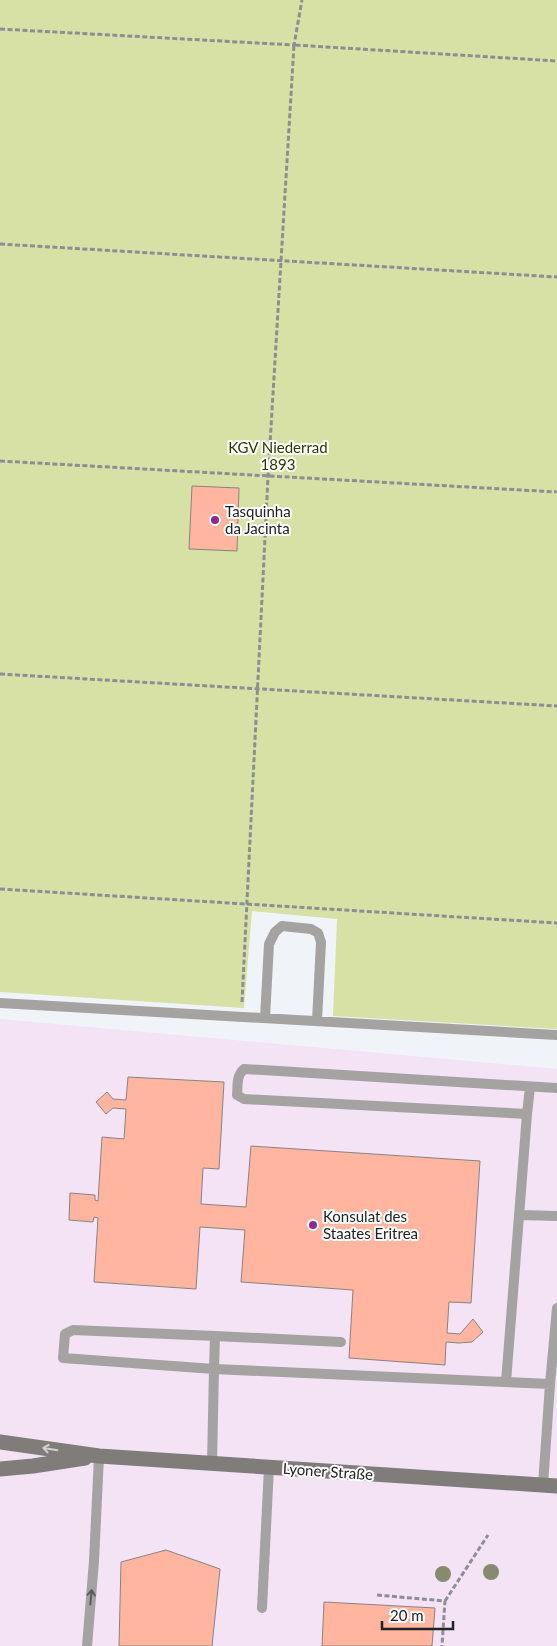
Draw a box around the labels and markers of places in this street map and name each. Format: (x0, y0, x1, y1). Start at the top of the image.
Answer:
place label: Tasquinha da Jacinta (225, 502, 291, 537)
marker: Tasquinha da Jacinta (209, 514, 221, 526)
place label: Konsulat des Staates Eritrea (323, 1207, 418, 1242)
marker: Konsulat des Staates Eritrea (307, 1219, 319, 1231)

